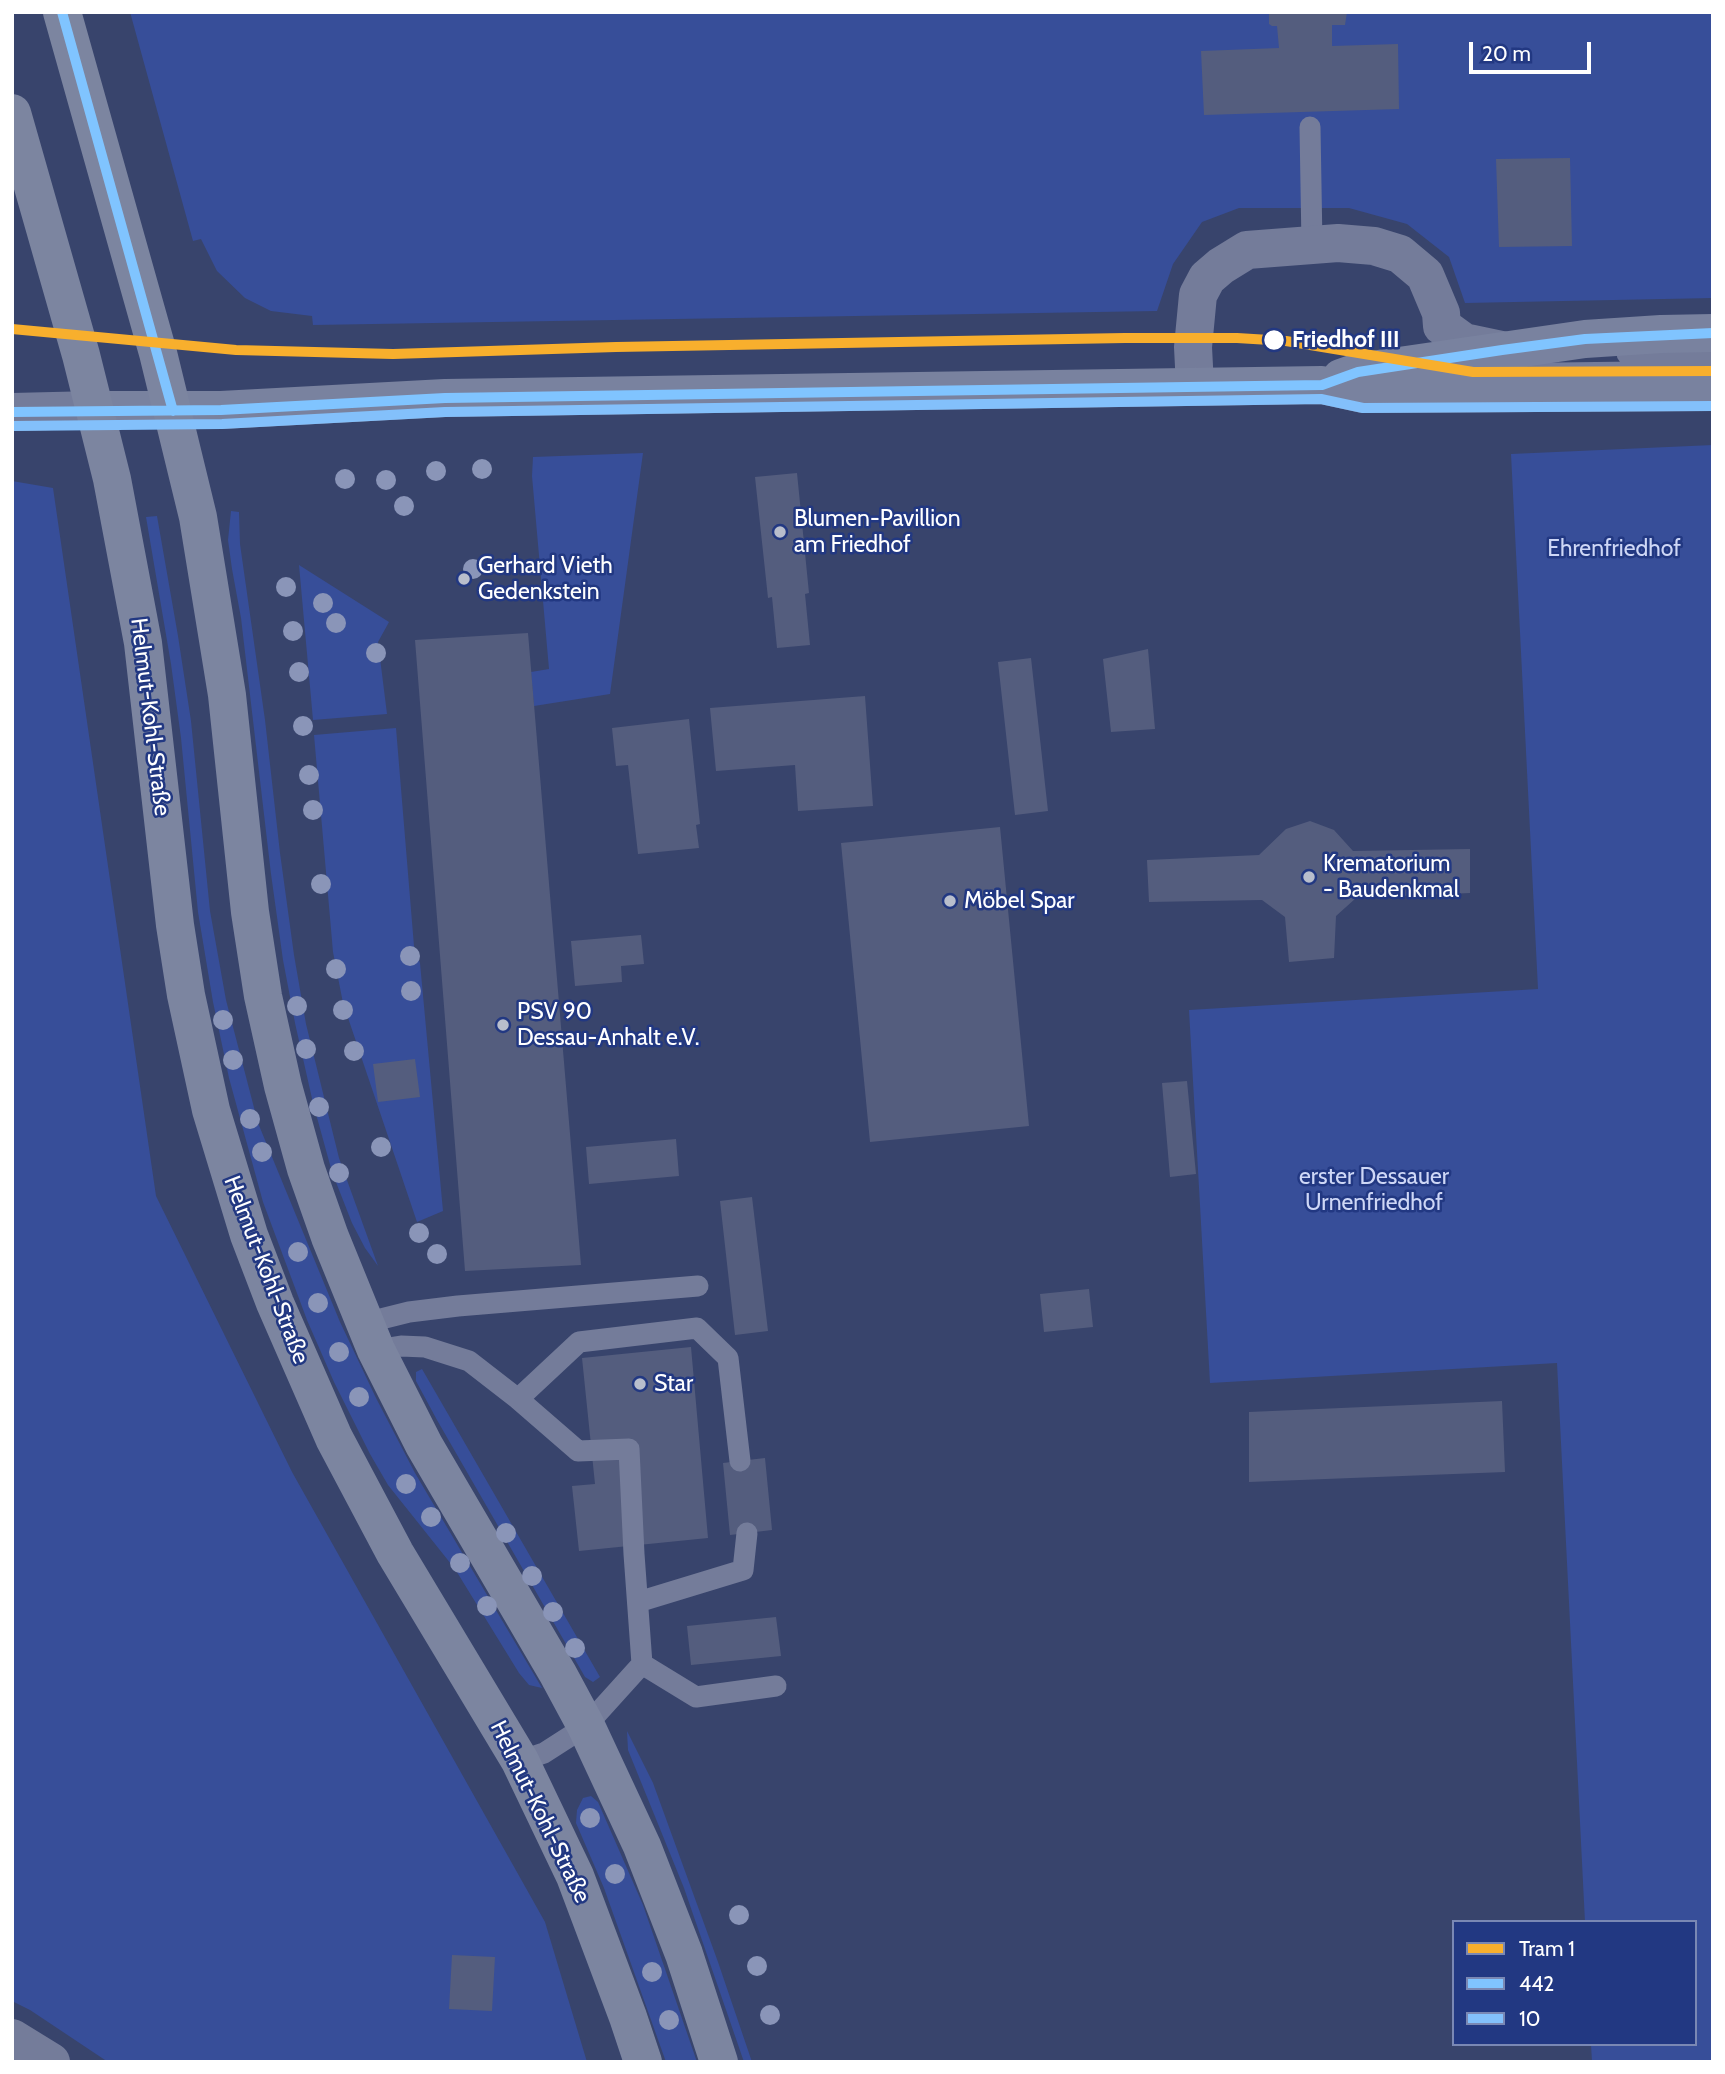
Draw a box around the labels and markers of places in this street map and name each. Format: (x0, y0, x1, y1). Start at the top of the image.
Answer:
place label: Friedhof III (1292, 326, 1399, 354)
marker: Friedhof III (1262, 328, 1286, 352)
place label: Blumen-Pavillion am Friedhof (794, 505, 961, 559)
marker: Blumen-Pavillion am Friedhof (772, 524, 788, 540)
place label: Gerhard Vieth Gedenkstein (478, 552, 613, 606)
marker: Gerhard Vieth Gedenkstein (456, 571, 472, 587)
place label: Krematorium - Baudenkmal (1323, 850, 1459, 904)
marker: Krematorium - Baudenkmal (1301, 869, 1317, 885)
place label: Möbel Spar (964, 887, 1075, 915)
marker: Möbel Spar (942, 893, 958, 909)
place label: PSV 90 Dessau-Anhalt e.V. (517, 998, 699, 1052)
marker: PSV 90 Dessau-Anhalt e.V. (495, 1017, 511, 1033)
place label: Star (654, 1370, 693, 1398)
marker: Star (632, 1376, 648, 1392)

